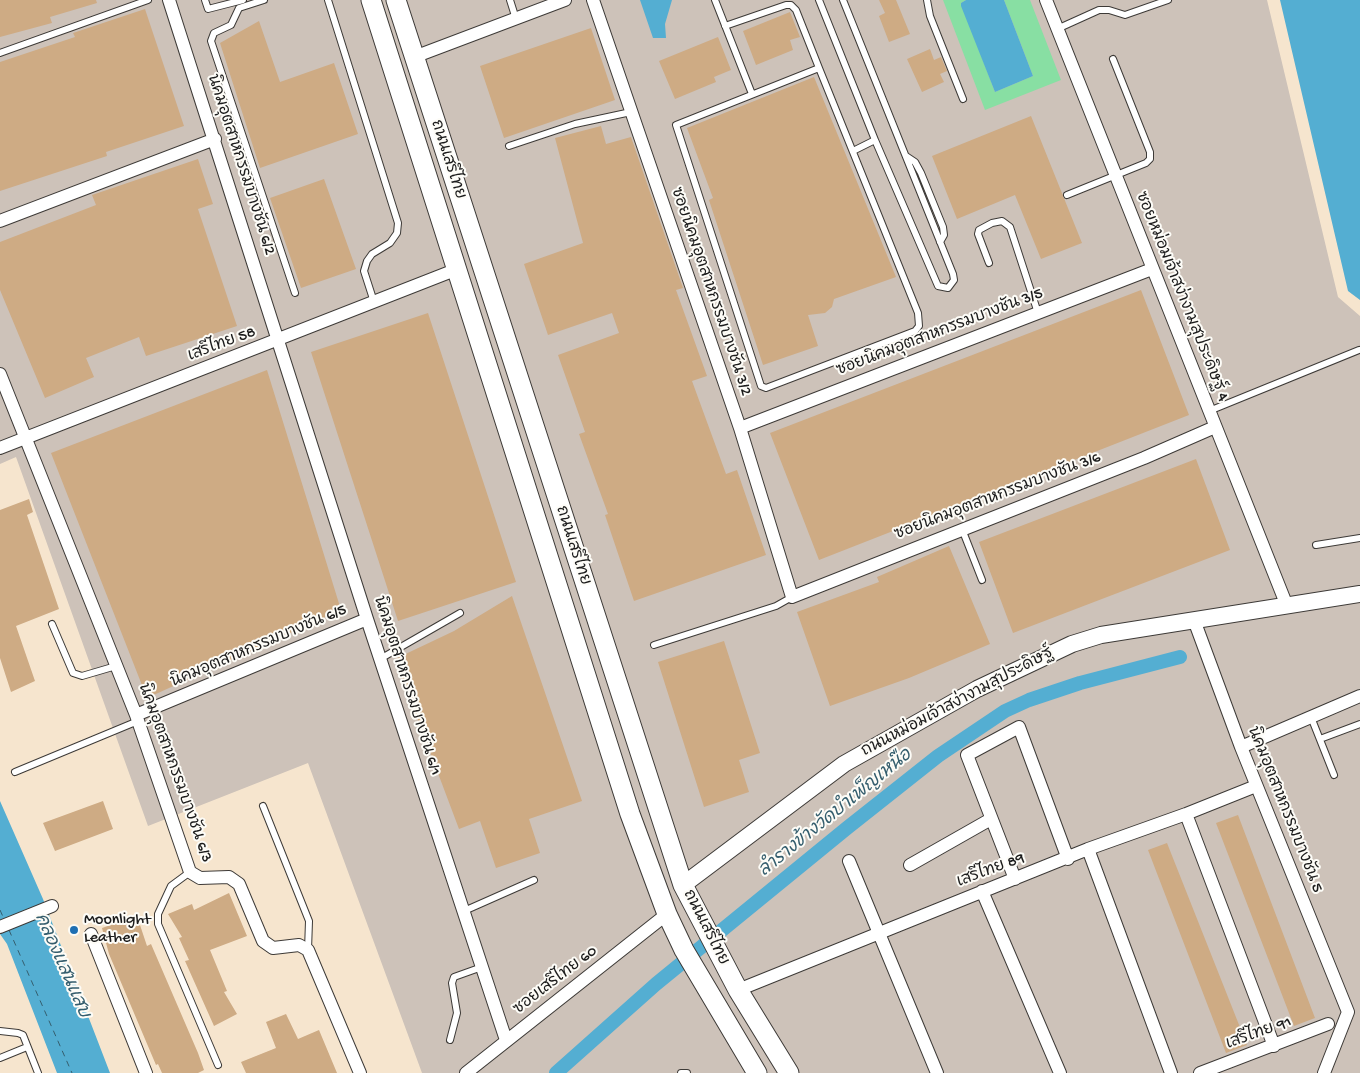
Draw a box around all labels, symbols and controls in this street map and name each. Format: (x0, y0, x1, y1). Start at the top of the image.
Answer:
street label: นิคมอุตสาหกรรมบางชัน 6/2 (202, 72, 278, 258)
street label: ถนนเสรีไทย (425, 118, 469, 202)
street label: ซอยนิคมอุตสาหกรรมบางชัน 3/2 (665, 185, 755, 399)
street label: ซอยหม่อมเจ้าสง่างามสุประดิษฐ์ 4 (1130, 189, 1232, 405)
street label: ซอยนิคมอุตสาหกรรมบางชัน 3/5 (834, 285, 1046, 381)
street label: เสรีไทย 58 (185, 323, 259, 367)
street label: ซอยนิคมอุตสาหกรรมบางชัน 3/6 (892, 449, 1104, 545)
street label: ถนนเสรีไทย (550, 504, 594, 588)
street label: นิคมอุตสาหกรรมบางชัน 6/1 (368, 594, 444, 778)
street label: นิคมอุตสาหกรรมบางชัน 6/5 (168, 601, 350, 693)
street label: ถนนหม่อมเจ้าสง่างามสุประดิษฐ์ (859, 644, 1057, 762)
street label: นิคมอุตสาหกรรมบางชัน 6/3 (133, 681, 215, 865)
street label: นิคมอุตสาหกรรมบางชัน 5 (1242, 724, 1326, 896)
water label: ลำรางข้างวัดบำเพ็ญเหนือ (755, 746, 917, 882)
street label: เสรีไทย 89 (955, 849, 1027, 893)
street label: ถนนเสรีไทย (678, 887, 732, 969)
water label: คลองแสนแสบ (28, 910, 94, 1022)
place label: Moonlight Leather (84, 911, 151, 949)
marker: Moonlight Leather (68, 924, 80, 936)
street label: ซอยเสรีไทย 60 (510, 942, 602, 1020)
street label: เสรีไทย 91 (1224, 1013, 1294, 1055)

